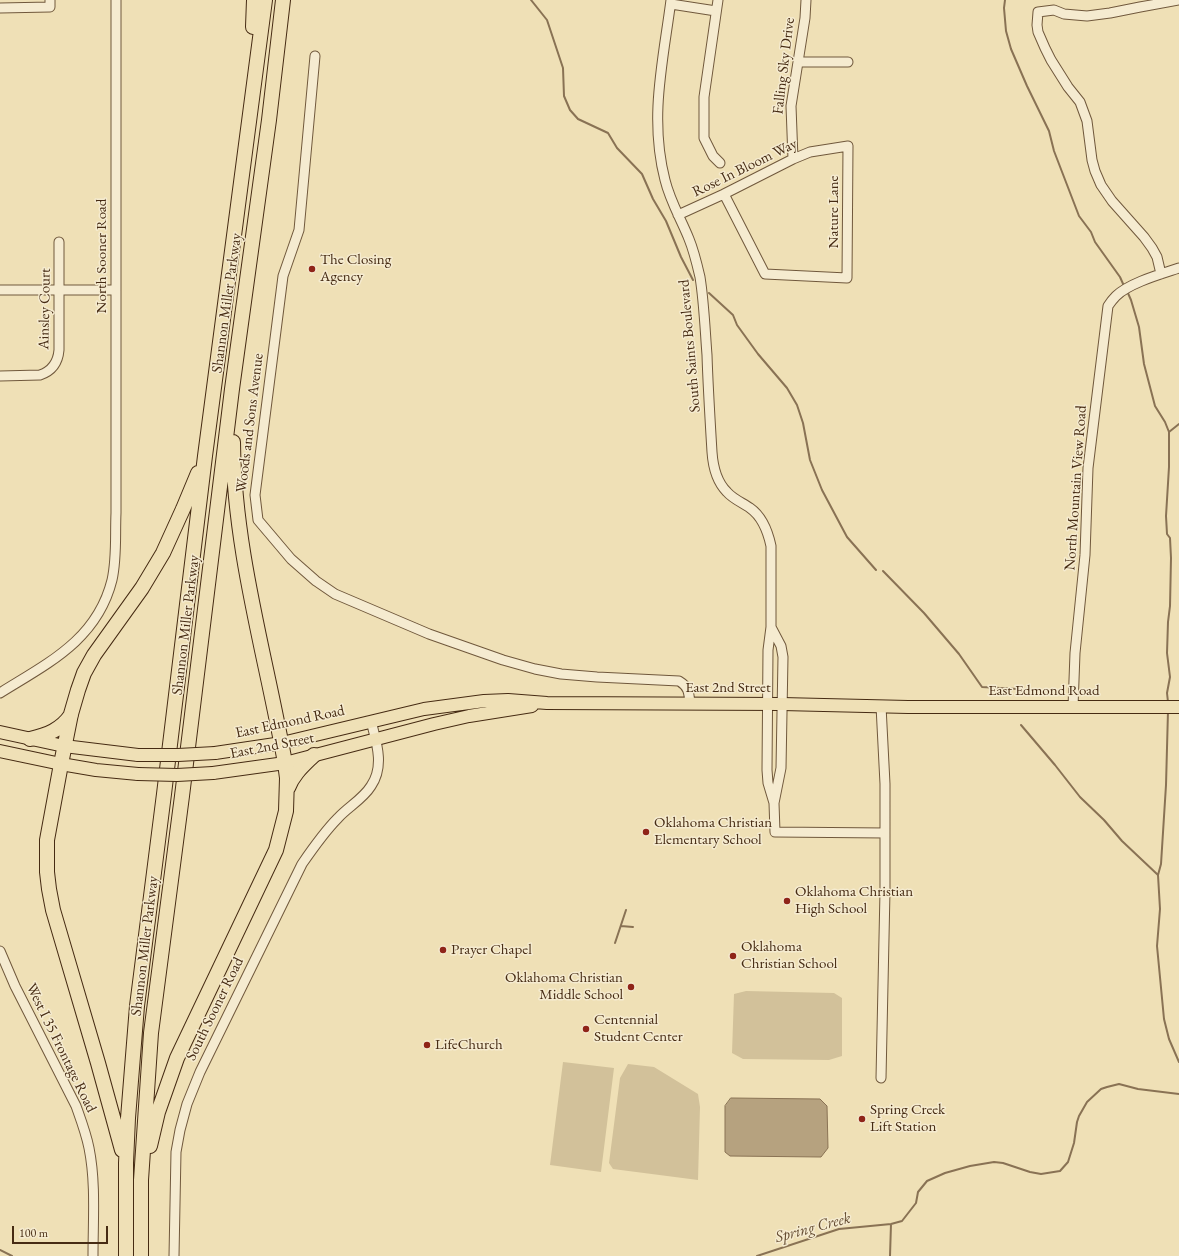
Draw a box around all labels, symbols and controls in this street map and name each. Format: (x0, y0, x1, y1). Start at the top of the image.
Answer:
street label: Falling Sky Drive (769, 17, 799, 115)
street label: Rose In Bloom Way (690, 135, 800, 201)
street label: Nature Lane (825, 176, 843, 248)
street label: North Sooner Road (93, 199, 111, 313)
street label: Shannon Miller Parkway (208, 232, 246, 374)
place label: The Closing Agency (320, 251, 391, 286)
marker: The Closing Agency (307, 264, 317, 274)
street label: Ainsley Court (35, 268, 55, 350)
street label: South Saints Boulevard (675, 279, 705, 413)
street label: Woods and Sons Avenue (233, 352, 267, 494)
street label: North Mountain View Road (1061, 405, 1091, 571)
street label: Shannon Miller Parkway (168, 554, 204, 696)
street label: East 2nd Street (685, 679, 771, 697)
street label: East Edmond Road (988, 682, 1100, 700)
street label: East Edmond Road (234, 702, 346, 742)
street label: East 2nd Street (228, 729, 316, 763)
place label: Oklahoma Christian Elementary School (654, 814, 772, 849)
marker: Oklahoma Christian Elementary School (641, 827, 651, 837)
street label: Shannon Miller Parkway (127, 875, 163, 1017)
place label: Oklahoma Christian High School (795, 883, 913, 918)
marker: Oklahoma Christian High School (782, 896, 792, 906)
place label: Oklahoma Christian School (741, 938, 837, 973)
place label: Prayer Chapel (451, 941, 532, 959)
marker: Prayer Chapel (438, 945, 448, 955)
marker: Oklahoma Christian School (728, 951, 738, 961)
street label: South Sooner Road (182, 954, 248, 1064)
place label: Oklahoma Christian Middle School (505, 969, 623, 1004)
street label: West I 35 Frontage Road (22, 980, 100, 1116)
marker: Oklahoma Christian Middle School (626, 982, 636, 992)
place label: Centennial Student Center (594, 1011, 683, 1046)
marker: Centennial Student Center (581, 1024, 591, 1034)
place label: LifeChurch (435, 1036, 503, 1054)
marker: LifeChurch (422, 1040, 432, 1050)
place label: Spring Creek Lift Station (870, 1101, 945, 1136)
marker: Spring Creek Lift Station (857, 1114, 867, 1124)
water label: Spring Creek (773, 1209, 853, 1247)
scale bar (14, 1218, 110, 1244)
text: 100 m (19, 1225, 48, 1241)

